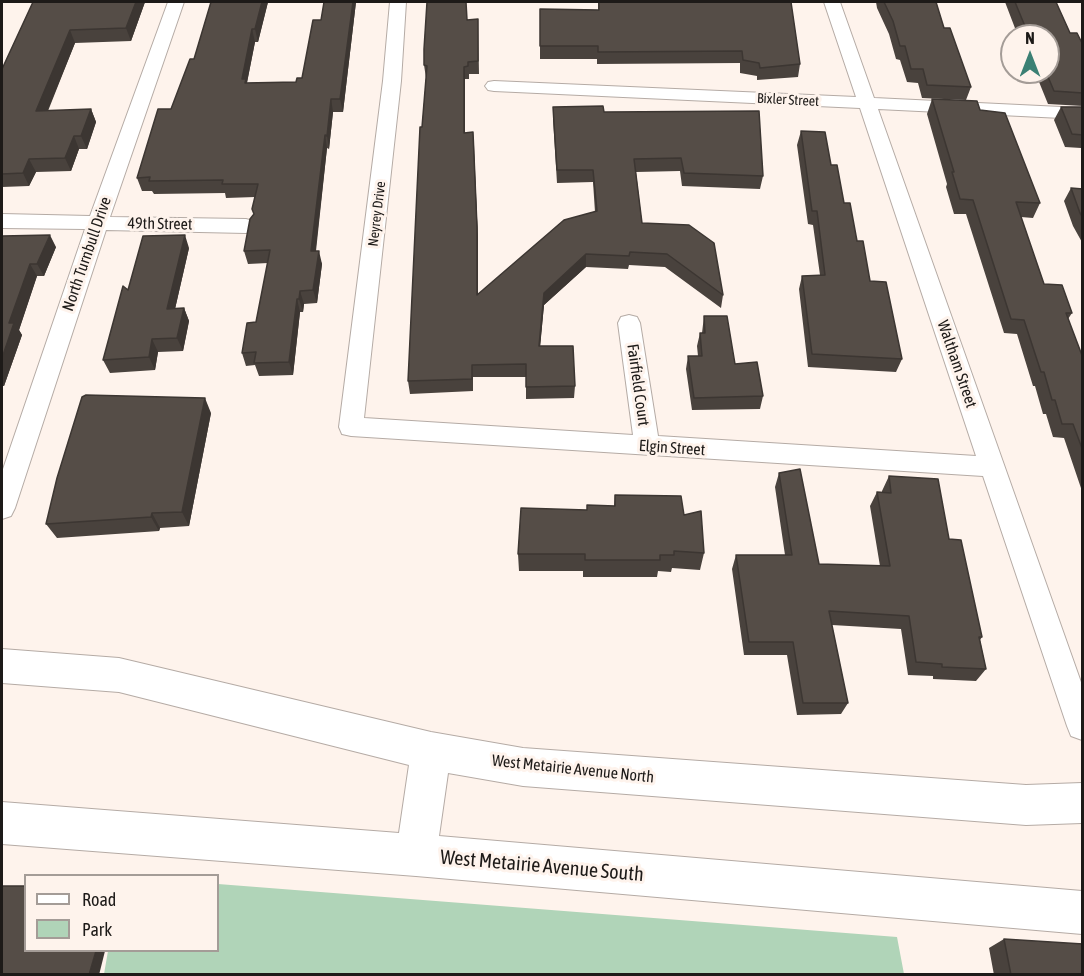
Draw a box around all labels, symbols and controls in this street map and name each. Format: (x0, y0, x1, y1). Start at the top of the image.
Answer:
north arrow (1000, 24, 1060, 84)
text: N (1025, 29, 1035, 47)
street label: Bixler Street (757, 90, 819, 110)
street label: Neyrey Drive (365, 180, 389, 248)
street label: North Turnbull Drive (58, 194, 116, 314)
street label: 49th Street (127, 214, 193, 234)
street label: Waltham Street (933, 318, 981, 410)
street label: Fairfield Court (623, 343, 653, 427)
street label: Elgin Street (638, 436, 706, 460)
street label: West Metairie Avenue North (491, 751, 655, 787)
street label: West Metairie Avenue South (439, 845, 645, 887)
legend (24, 874, 219, 952)
text: Road (82, 889, 116, 910)
text: Park (82, 919, 112, 940)

